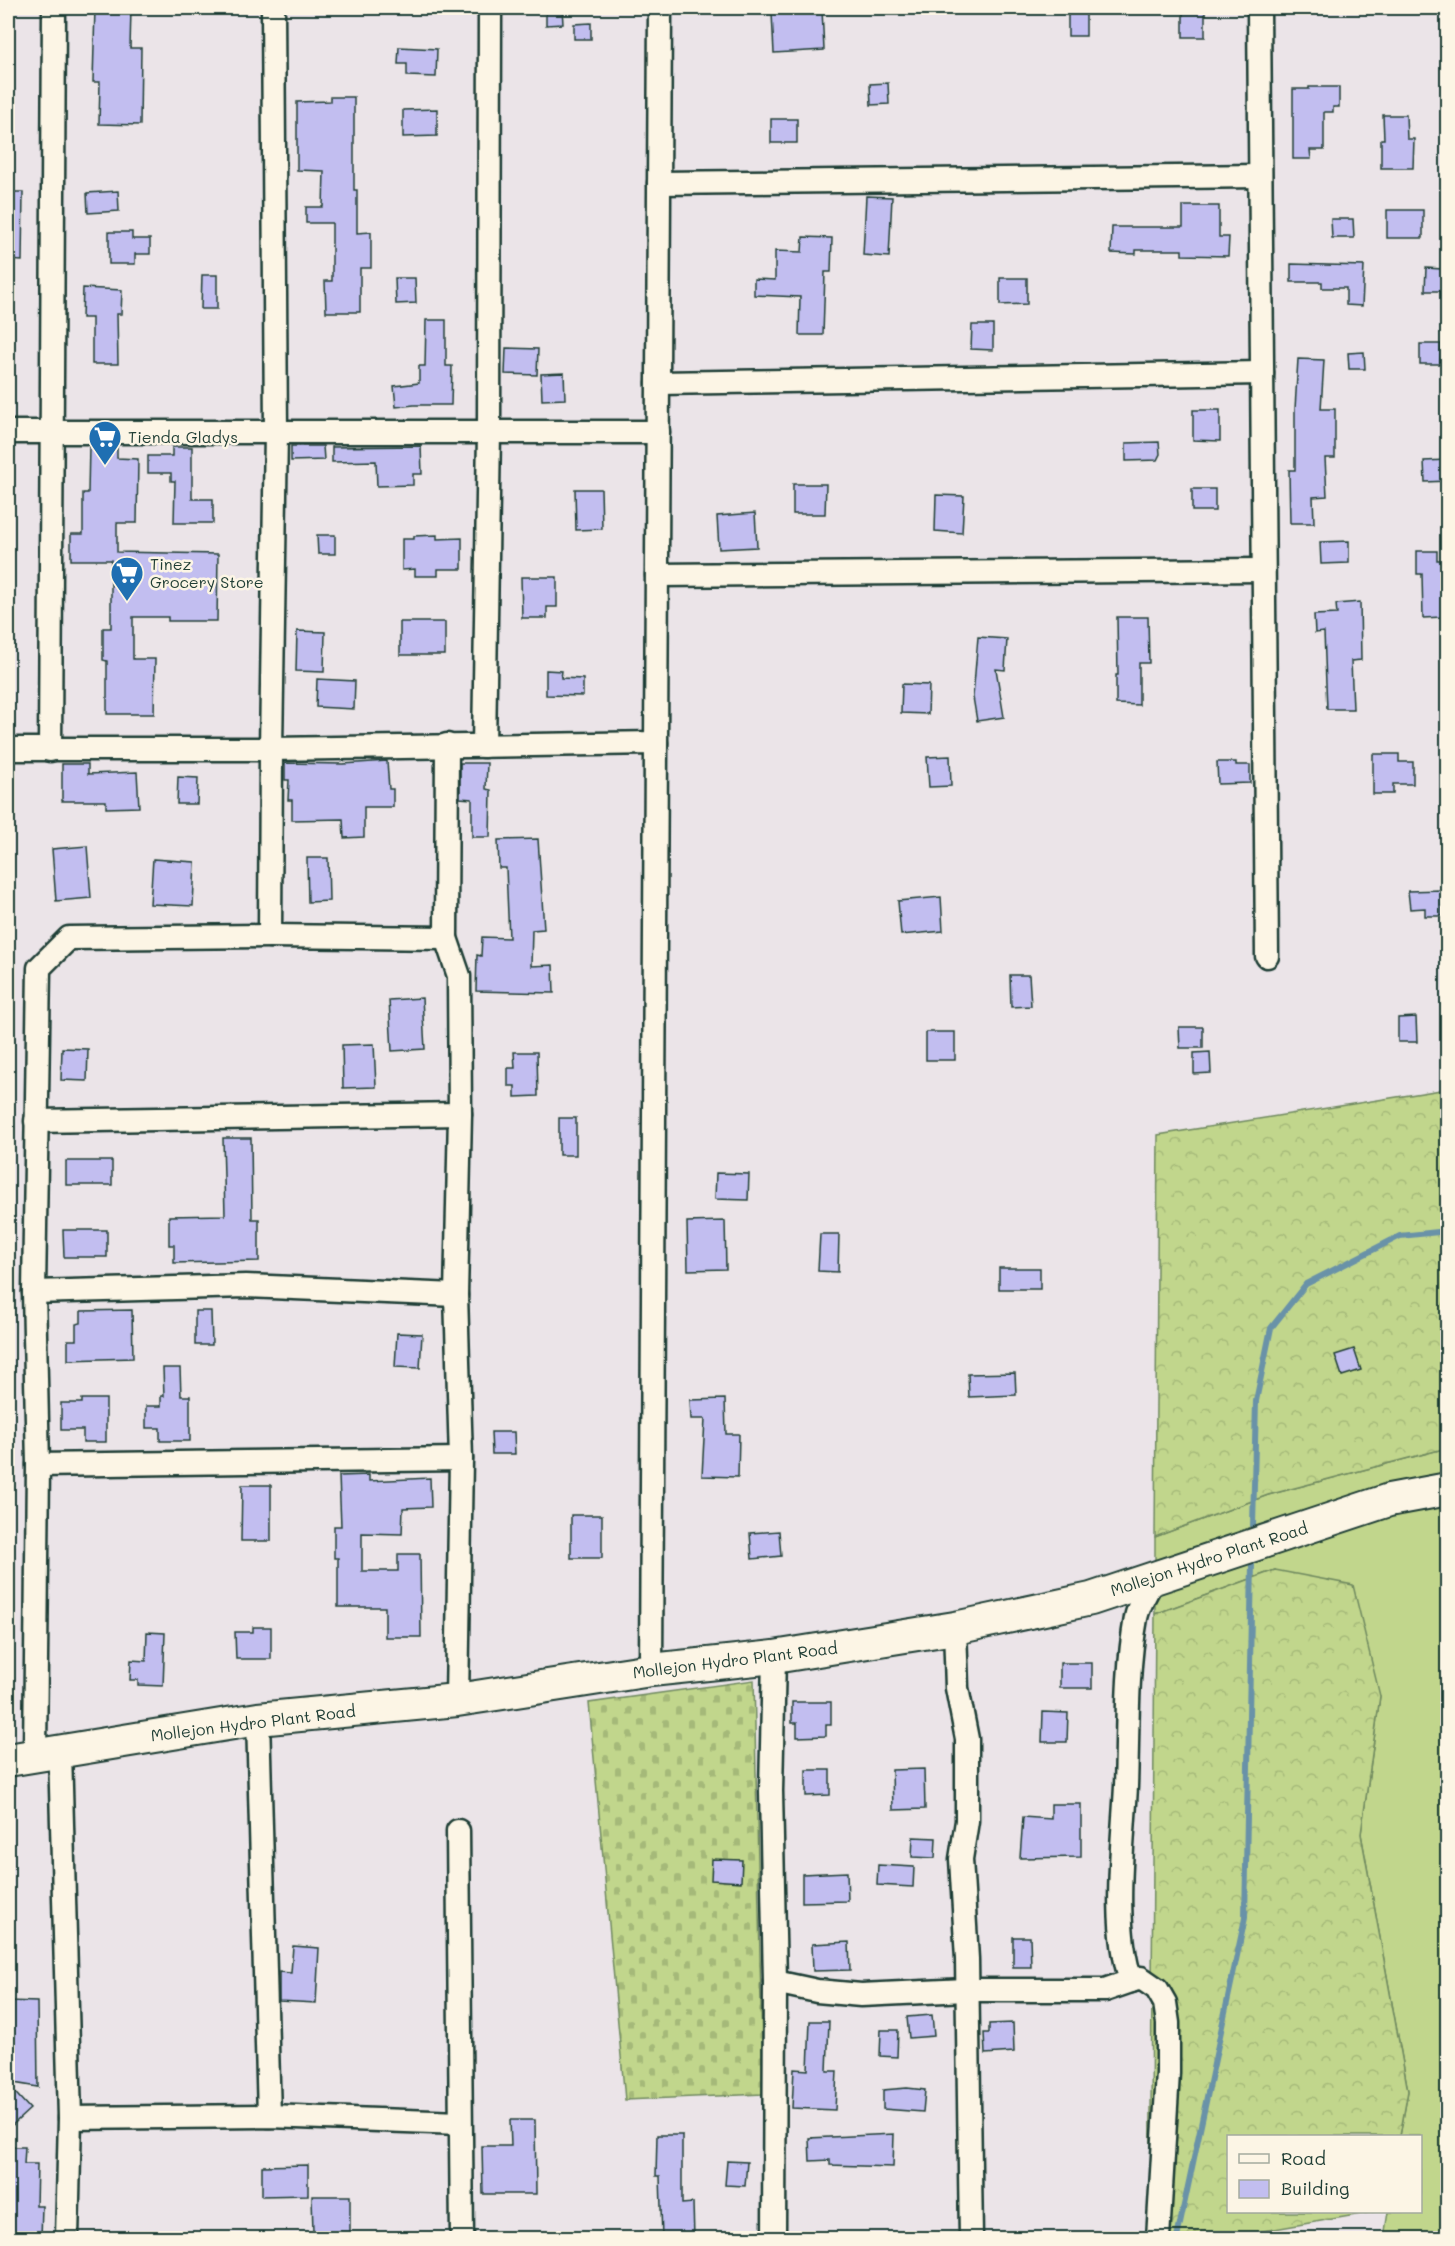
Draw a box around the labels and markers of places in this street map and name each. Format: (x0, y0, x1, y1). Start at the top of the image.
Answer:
supermarket icon: Tienda Gladys (87, 419, 123, 466)
place label: Tienda Gladys (128, 426, 238, 447)
place label: Tinez Grocery Store (150, 553, 264, 592)
supermarket icon: Tinez Grocery Store (109, 555, 145, 602)

